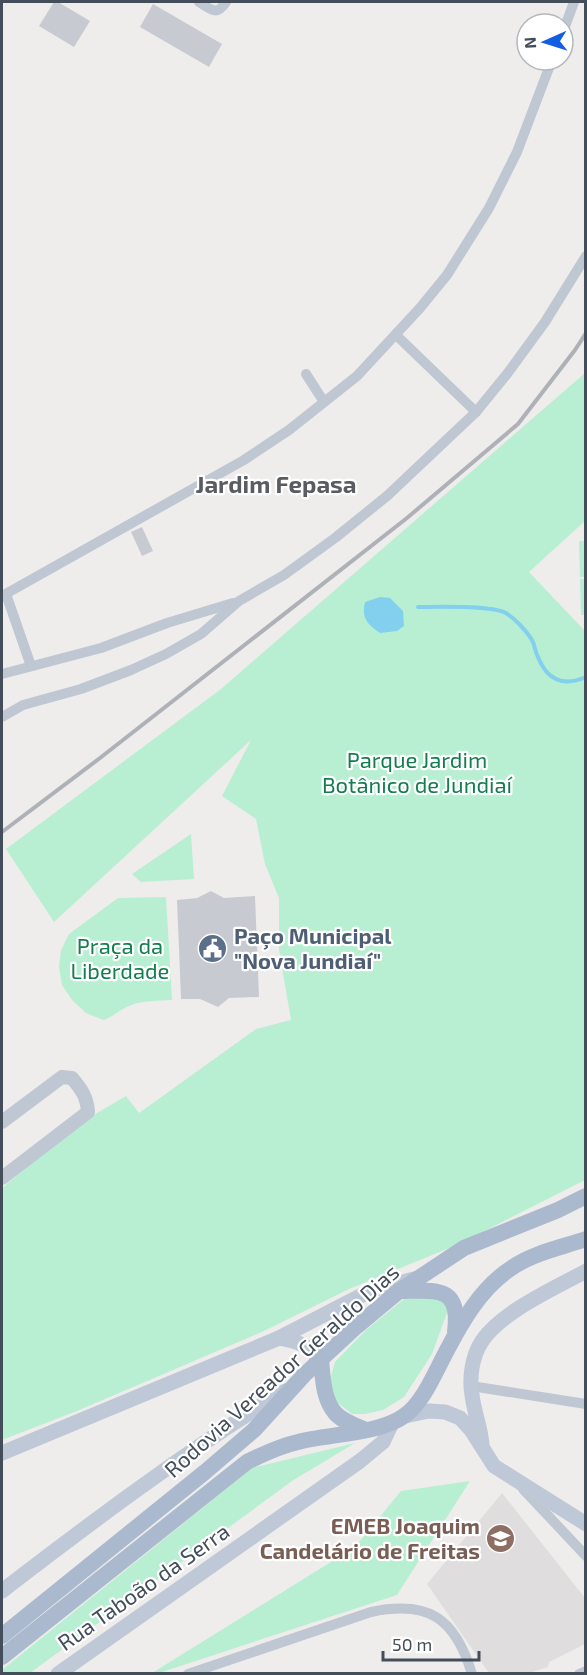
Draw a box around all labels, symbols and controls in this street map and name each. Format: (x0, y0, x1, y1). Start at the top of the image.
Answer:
north arrow (515, 12, 575, 72)
text: N (520, 37, 539, 49)
district label: Jardim Fepasa (195, 469, 357, 498)
park label: Parque Jardim Botânico de Jundiaí (322, 746, 514, 797)
place label: Paço Municipal "Nova Jundiaí" (234, 922, 392, 973)
park label: Praça da Liberdade (71, 932, 169, 983)
public building icon: Paço Municipal "Nova Jundiaí" (197, 932, 229, 964)
street label: Rodovia Vereador Geraldo Dias (159, 1258, 403, 1482)
place label: EMEB Joaquim Candelário de Freitas (260, 1512, 480, 1563)
street label: Rua Taboão da Serra (52, 1517, 234, 1655)
school or university icon: EMEB Joaquim Candelário de Freitas (485, 1522, 517, 1554)
scale bar (383, 1624, 479, 1662)
text: 50 m (392, 1633, 432, 1655)

